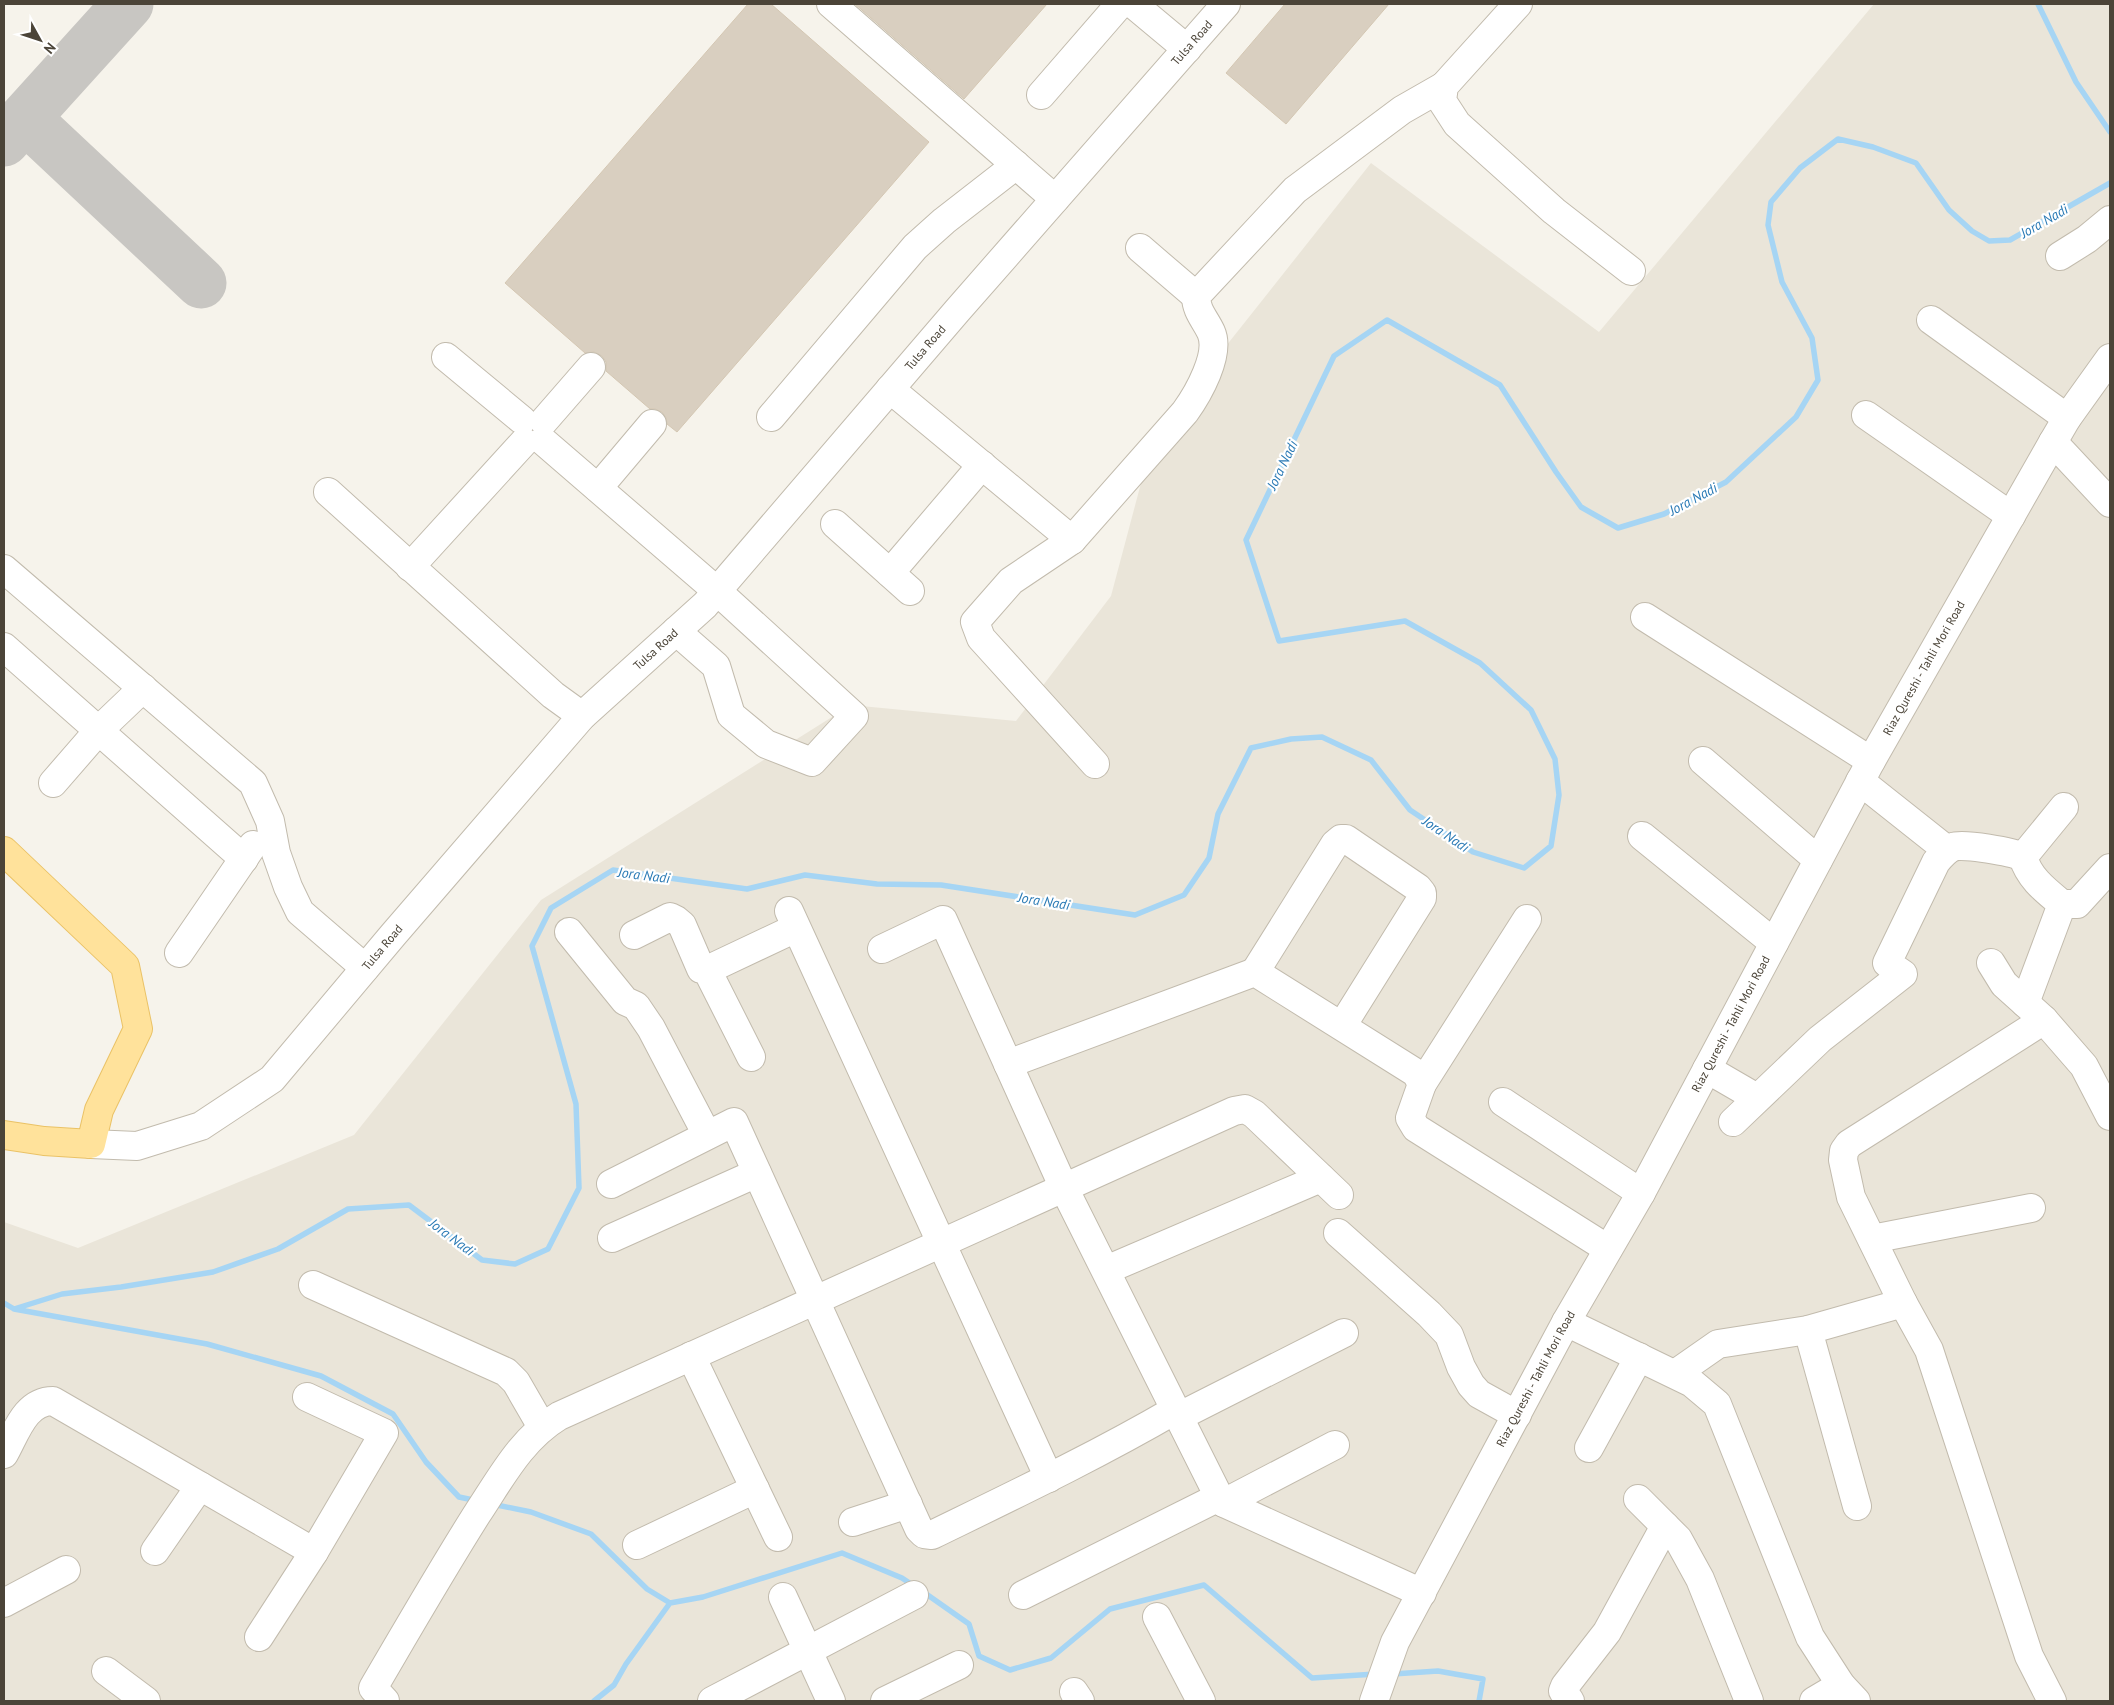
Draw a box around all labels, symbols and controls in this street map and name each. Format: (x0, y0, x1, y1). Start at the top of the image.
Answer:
north arrow (15, 15, 65, 65)
street label: Tulsa Road (1168, 17, 1215, 68)
text: N (40, 39, 60, 58)
water label: Jora Nadi (2016, 200, 2072, 242)
street label: Tulsa Road (901, 322, 949, 373)
water label: Jora Nadi (1262, 437, 1302, 493)
water label: Jora Nadi (1665, 479, 1721, 520)
street label: Riaz Qureshi - Tahli Mori Road (1879, 598, 1968, 738)
street label: Tulsa Road (630, 625, 681, 673)
water label: Jora Nadi (1418, 811, 1473, 856)
water label: Jora Nadi (616, 863, 672, 887)
water label: Jora Nadi (1016, 888, 1072, 914)
street label: Tulsa Road (359, 921, 406, 973)
street label: Riaz Qureshi - Tahli Mori Road (1688, 953, 1773, 1095)
water label: Jora Nadi (425, 1213, 479, 1260)
street label: Riaz Qureshi - Tahli Mori Road (1493, 1308, 1578, 1449)

